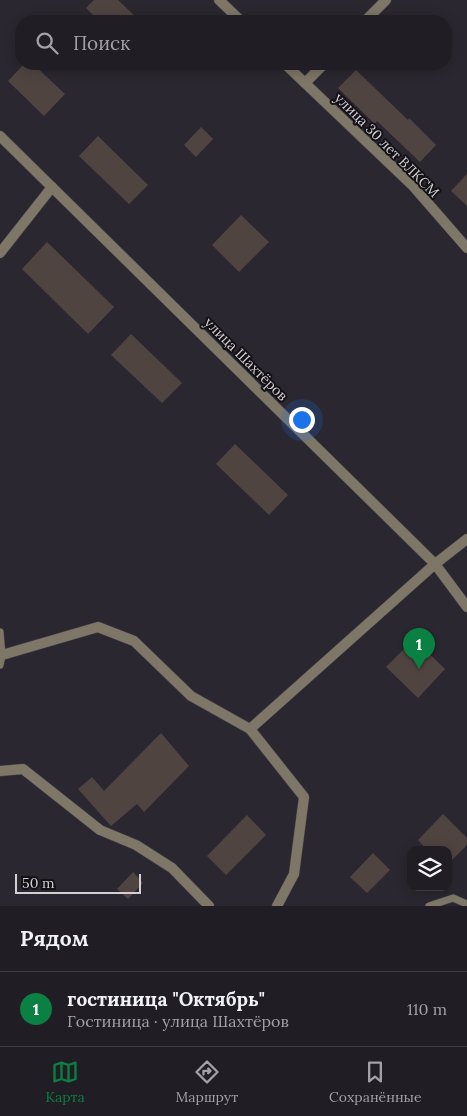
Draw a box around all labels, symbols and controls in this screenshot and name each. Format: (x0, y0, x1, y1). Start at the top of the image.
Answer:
search box (15, 15, 452, 70)
icon: search (33, 29, 61, 57)
text: Поиск (73, 31, 130, 55)
street label: улица 30 лет ВЛКСМ (331, 89, 443, 201)
street label: улица Шахтёров (200, 313, 292, 405)
your location (289, 407, 315, 433)
pin: 1 (403, 628, 435, 669)
map controls (407, 846, 452, 891)
button: layers (407, 846, 452, 891)
scale bar (15, 871, 141, 894)
text: 50 m (22, 874, 55, 892)
text: Рядом (20, 925, 89, 952)
text: гостиница "Октябрь" (67, 987, 265, 1011)
text: 1 (33, 999, 39, 1019)
text: 110 m (407, 999, 447, 1019)
text: Гостиница · улица Шахтёров (67, 1011, 289, 1031)
tab: Карта (45, 1058, 85, 1106)
tab: Маршрут (176, 1058, 238, 1106)
tab: Сохранённые (329, 1058, 422, 1106)

